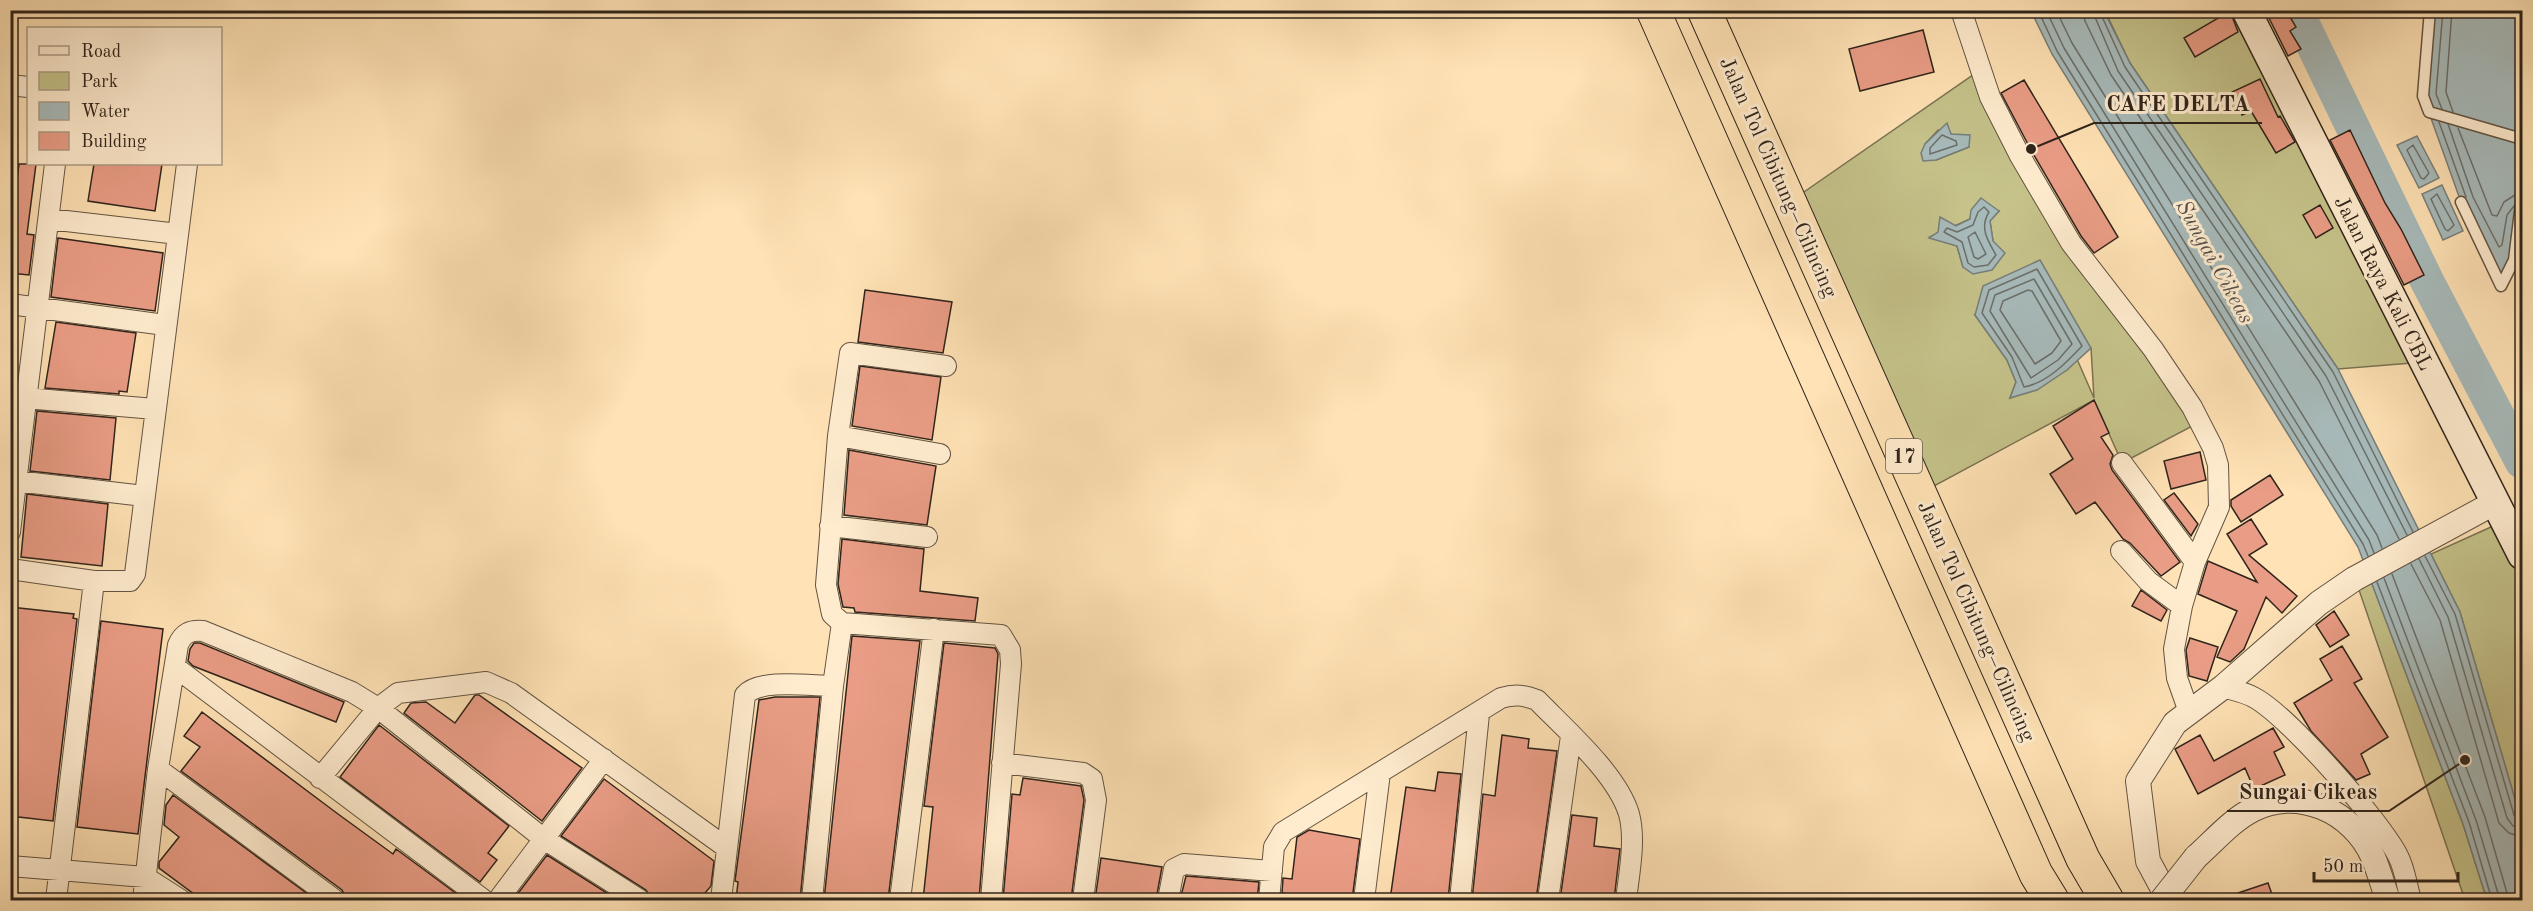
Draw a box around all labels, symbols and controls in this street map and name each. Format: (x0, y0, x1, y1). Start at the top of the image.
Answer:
legend (27, 27, 222, 165)
text: Road (81, 43, 121, 61)
street label: Jalan Tol Cibitung–Cilincing (1715, 54, 1841, 302)
text: Park (81, 73, 118, 91)
callout: CAFE DELTA (2094, 83, 2262, 123)
text: CAFE DELTA (2106, 94, 2250, 116)
text: Water (81, 103, 130, 121)
text: Building (81, 133, 147, 151)
street label: Jalan Raya Kali CBL (2330, 193, 2436, 374)
water label: Sungai Cikeas (2171, 196, 2257, 327)
road number: 17 (1886, 439, 1922, 473)
street label: Jalan Tol Cibitung–Cilincing (1913, 498, 2039, 746)
callout: Sungai Cikeas (2227, 771, 2389, 811)
text: Sungai Cikeas (2239, 782, 2377, 804)
scale bar (2314, 845, 2458, 883)
text: 50 m (2323, 858, 2363, 876)

